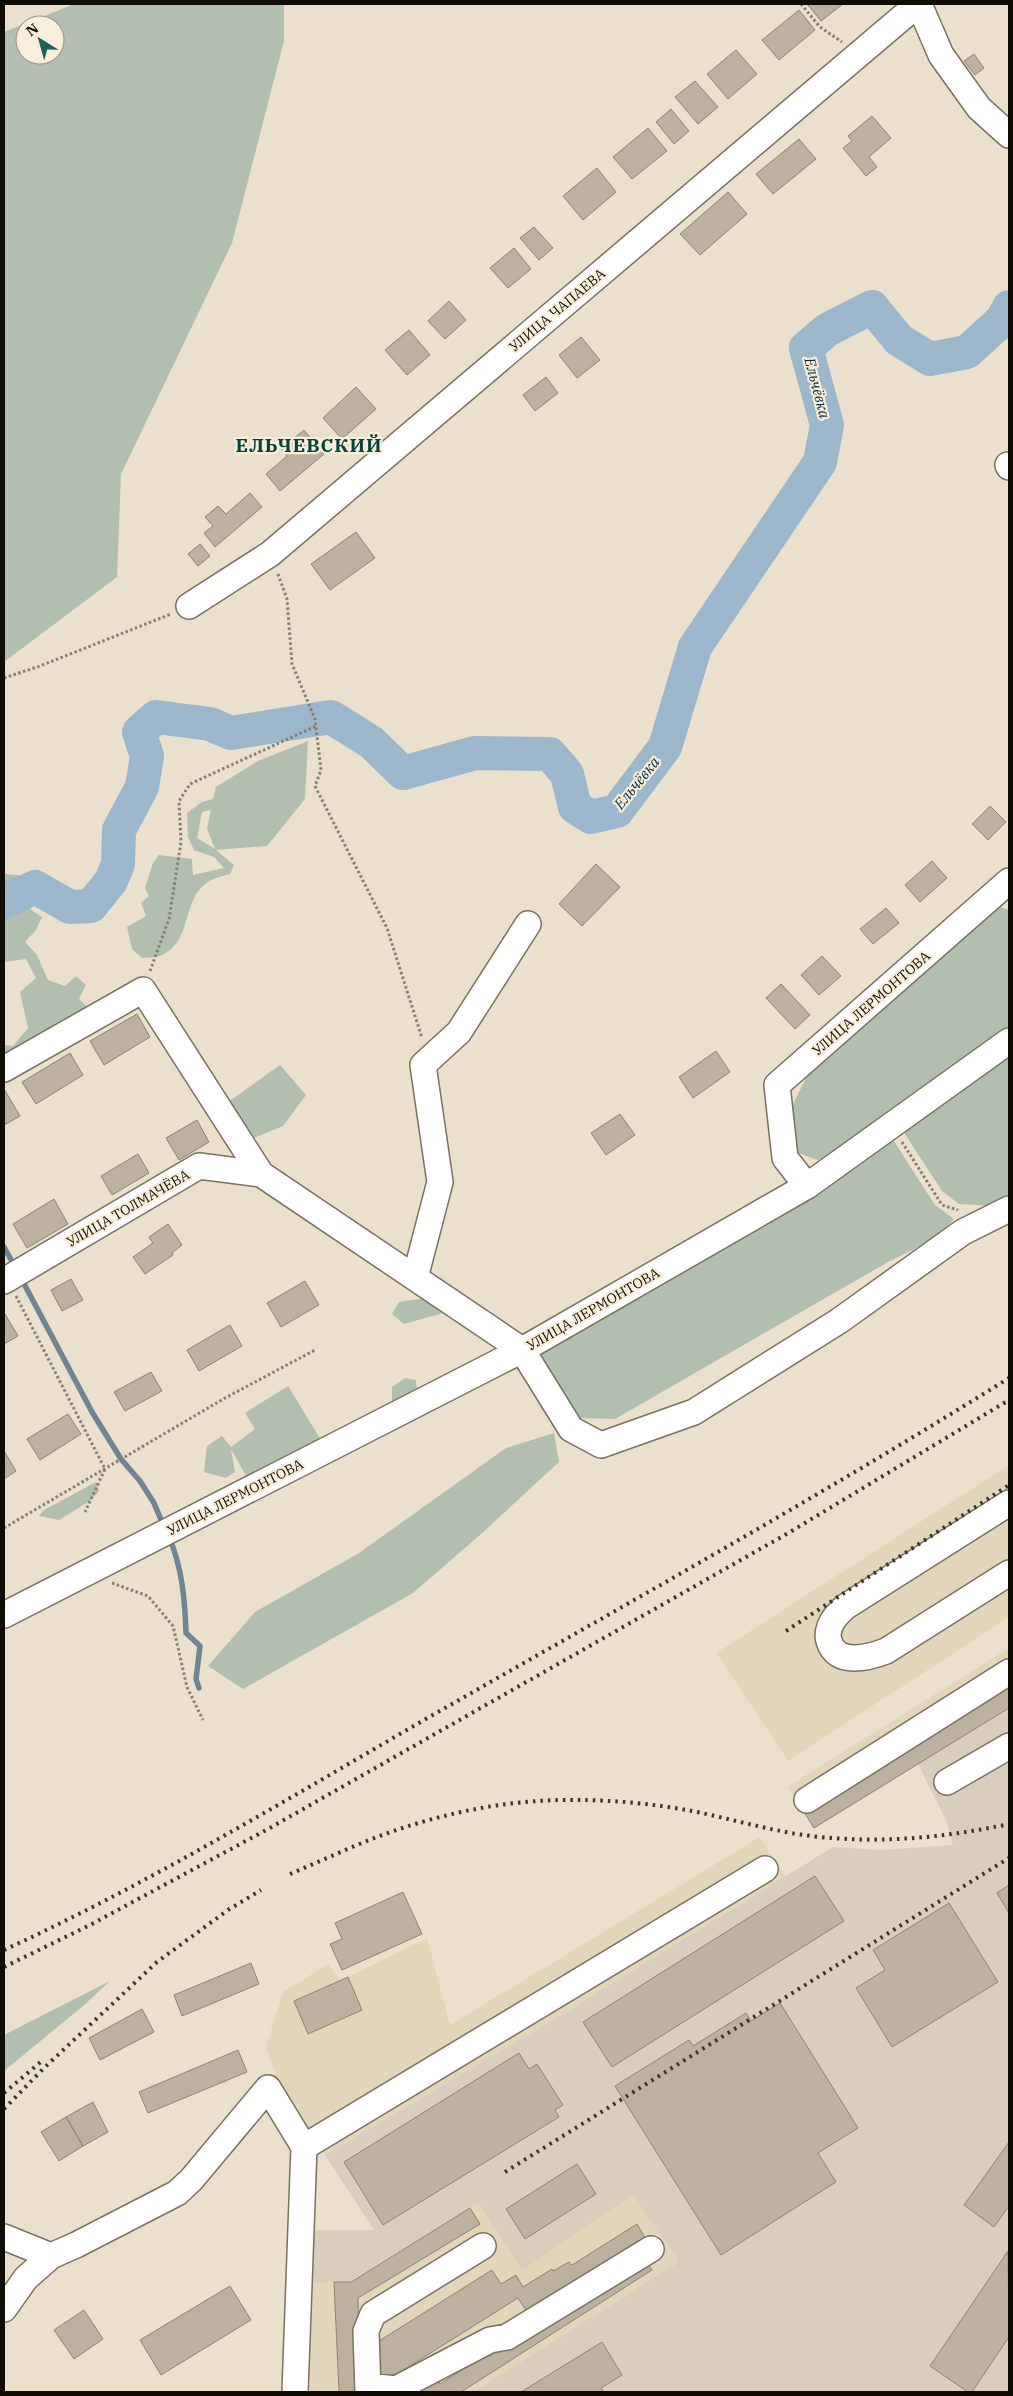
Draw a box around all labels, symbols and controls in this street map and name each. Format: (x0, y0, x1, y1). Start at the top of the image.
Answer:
north arrow (15, 15, 65, 65)
text: N (22, 19, 42, 40)
street label: УЛИЦА ЧАПАЕВА (505, 264, 609, 356)
water label: Ельчёвка (800, 354, 835, 421)
district label: ЕЛЬЧЕВСКИЙ (236, 433, 382, 457)
water label: Ельчёвка (609, 752, 664, 814)
street label: УЛИЦА ЛЕРМОНТОВА (808, 947, 934, 1059)
street label: УЛИЦА ТОЛМАЧЁВА (63, 1165, 193, 1251)
street label: УЛИЦА ЛЕРМОНТОВА (523, 1263, 663, 1354)
street label: УЛИЦА ЛЕРМОНТОВА (164, 1455, 307, 1539)

